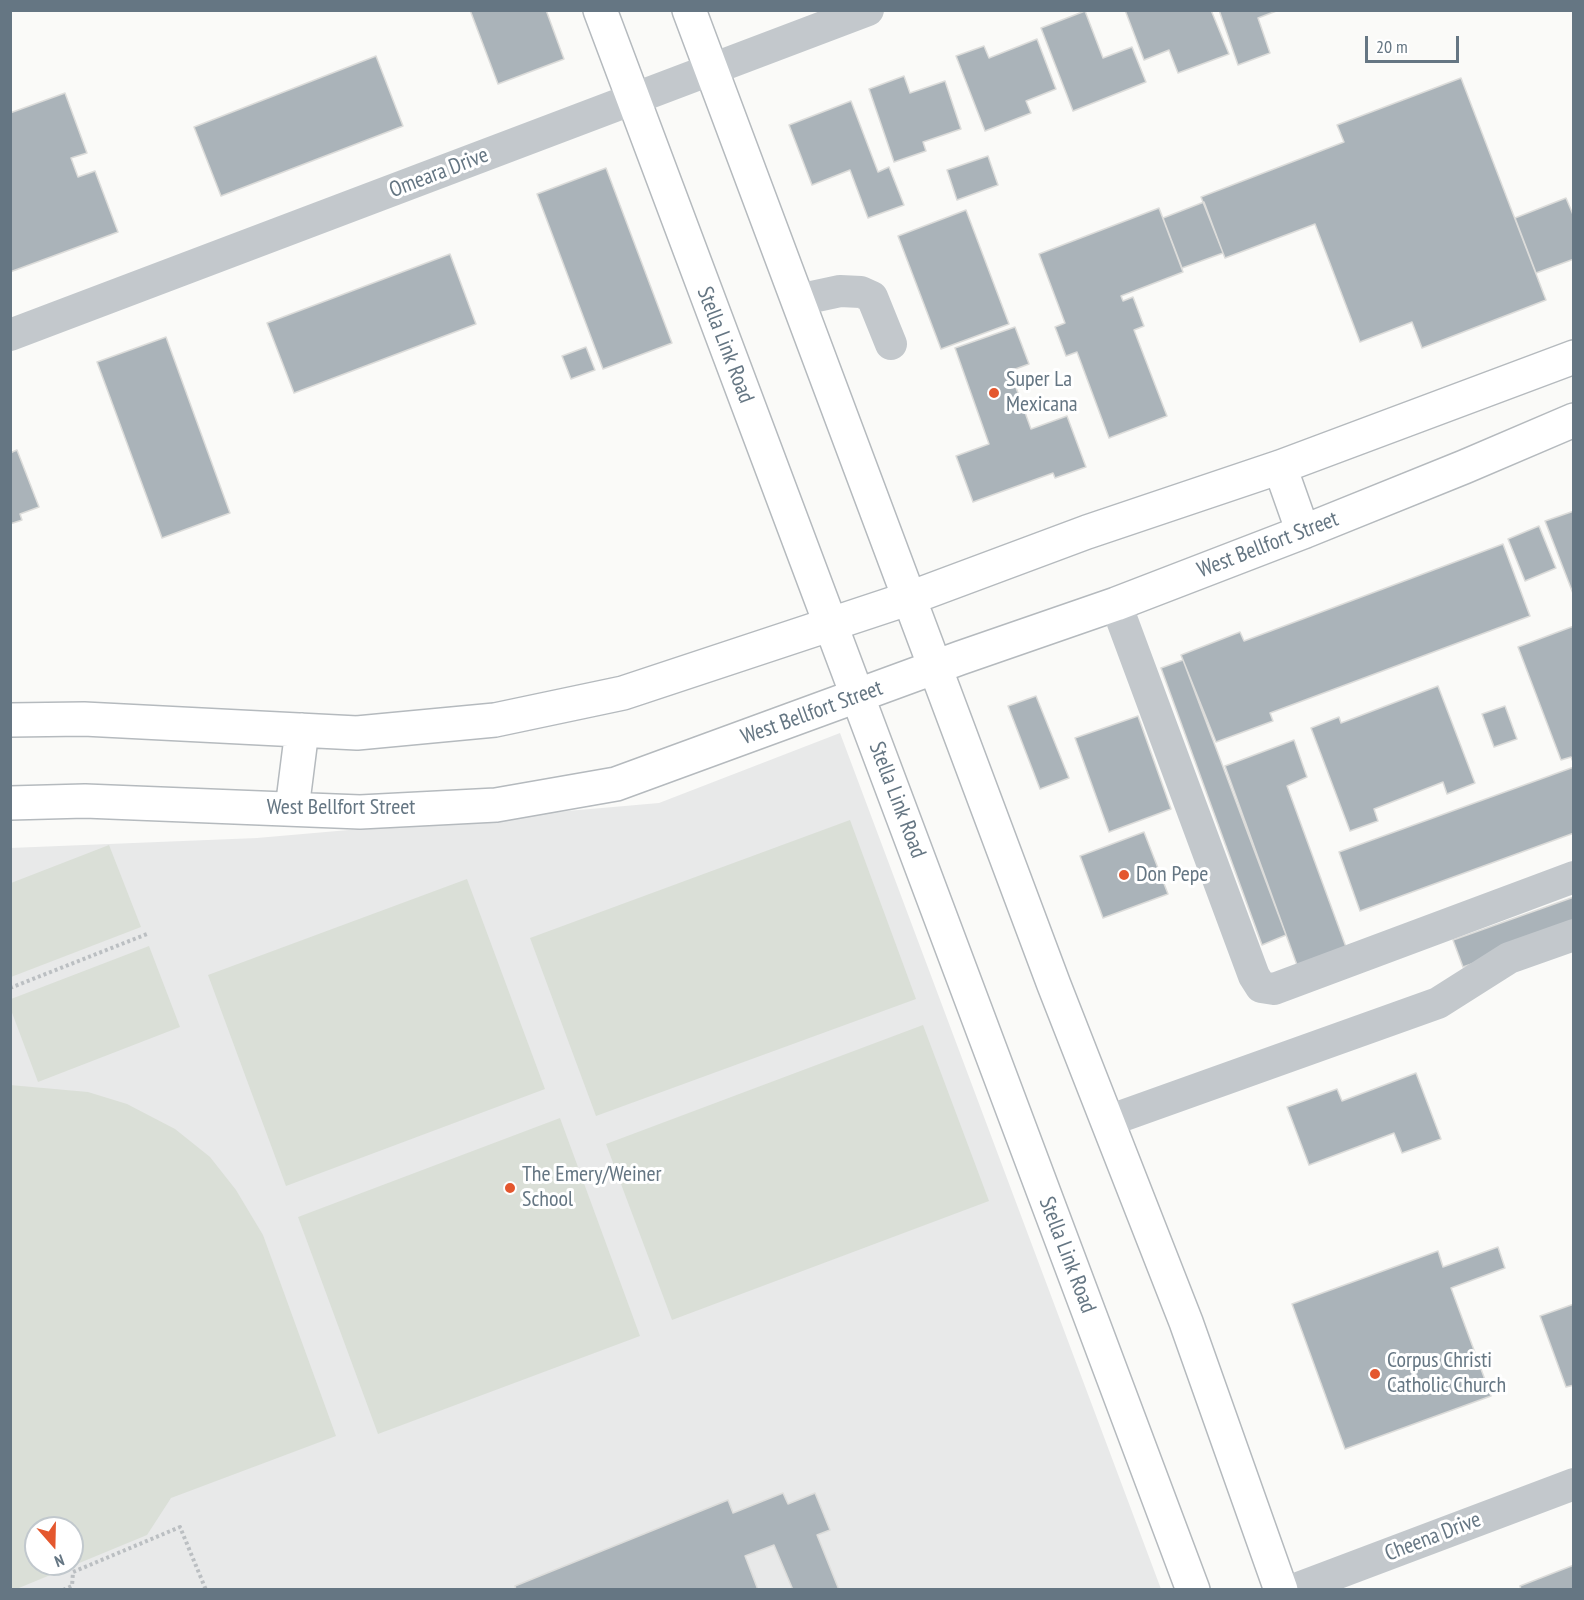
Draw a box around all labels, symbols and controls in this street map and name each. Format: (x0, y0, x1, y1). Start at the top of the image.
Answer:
scale bar (1368, 24, 1462, 62)
text: 20 m (1376, 35, 1408, 58)
street label: Omeara Drive (386, 142, 492, 204)
street label: Stella Link Road (691, 283, 759, 407)
place label: Super La Mexicana (1006, 367, 1078, 418)
marker: Super La Mexicana (987, 386, 1001, 400)
street label: West Bellfort Street (1194, 506, 1342, 584)
street label: West Bellfort Street (738, 675, 886, 751)
street label: Stella Link Road (863, 738, 931, 862)
street label: West Bellfort Street (267, 795, 415, 821)
place label: Don Pepe (1136, 862, 1208, 888)
marker: Don Pepe (1117, 868, 1131, 882)
place label: The Emery/Weiner School (522, 1162, 662, 1214)
marker: The Emery/Weiner School (503, 1181, 517, 1195)
street label: Stella Link Road (1033, 1193, 1101, 1317)
place label: Corpus Christi Catholic Church (1387, 1348, 1506, 1400)
marker: Corpus Christi Catholic Church (1368, 1367, 1382, 1381)
street label: Cheena Drive (1381, 1507, 1485, 1567)
north arrow (24, 1516, 84, 1576)
text: N (52, 1550, 67, 1572)

